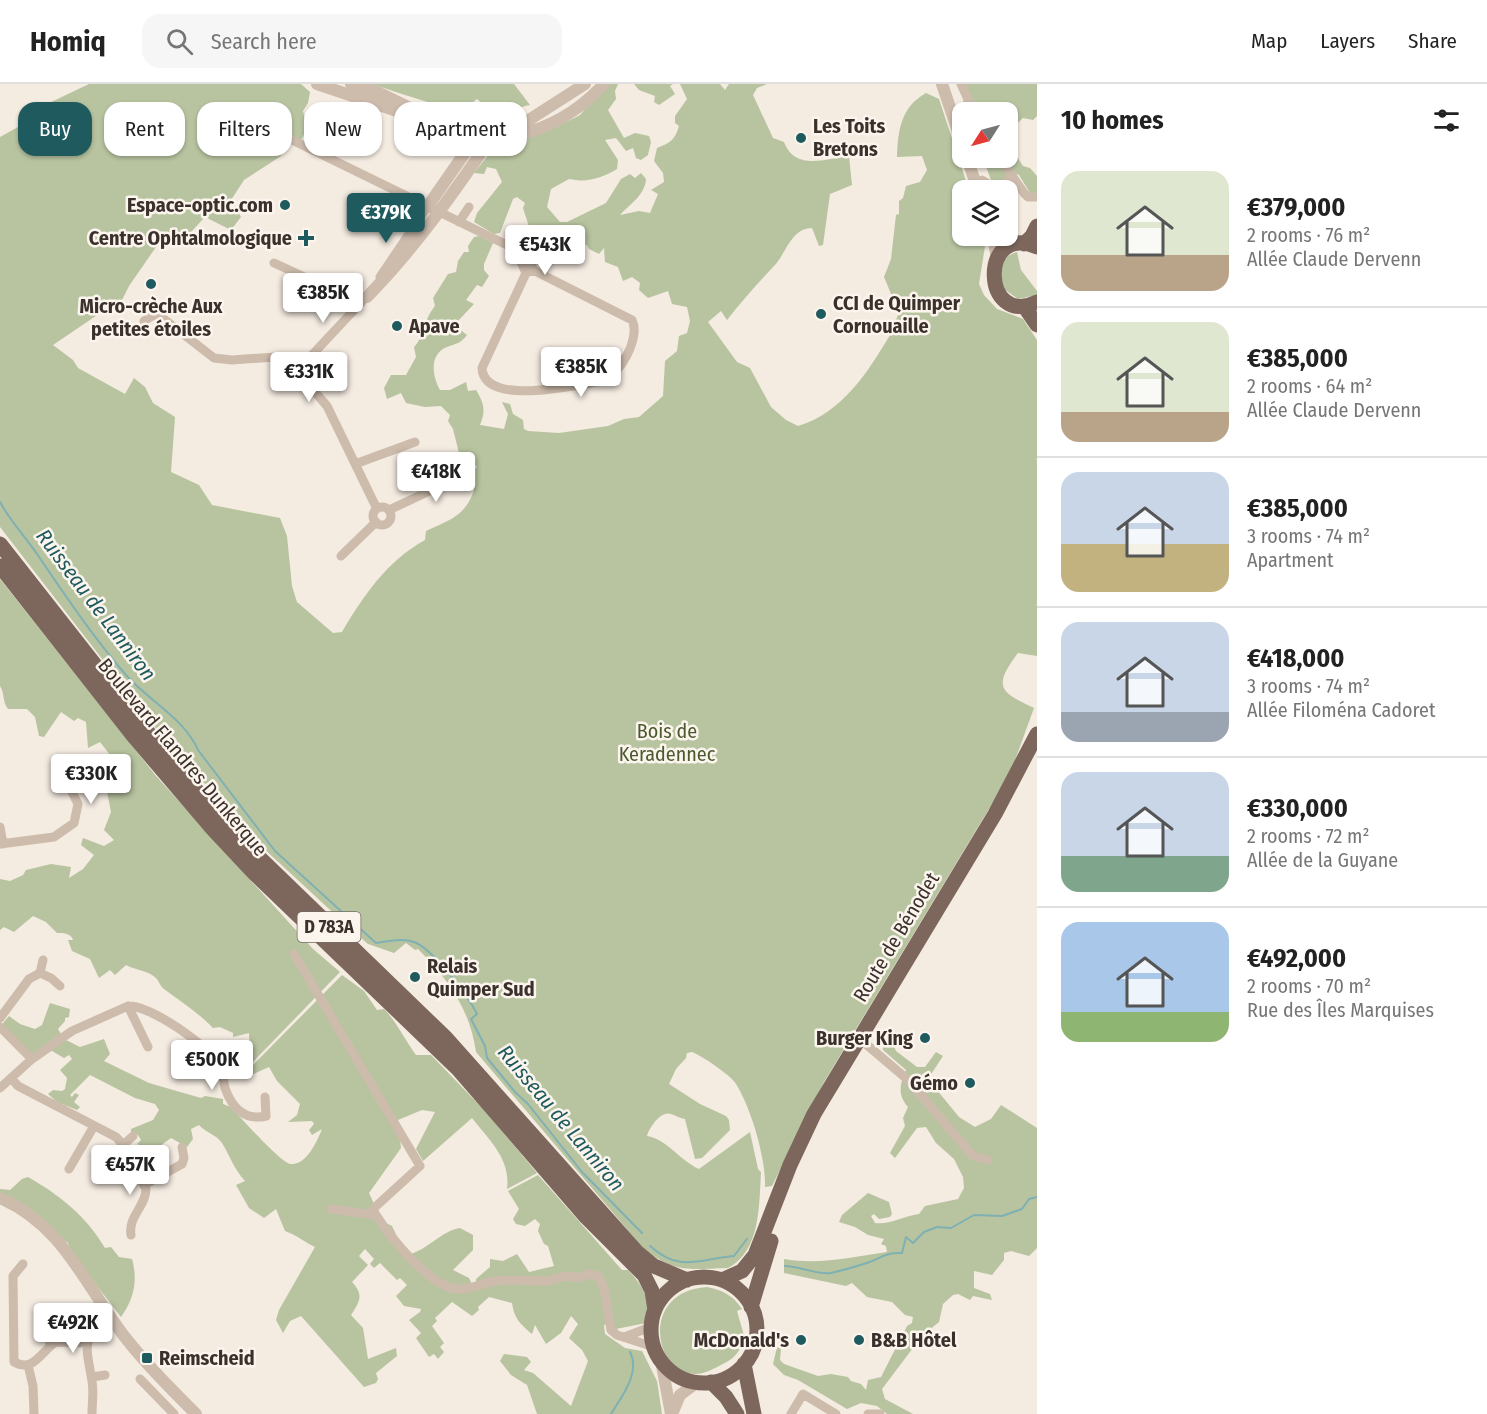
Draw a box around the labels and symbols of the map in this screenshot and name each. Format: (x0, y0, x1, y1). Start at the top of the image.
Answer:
north arrow (952, 102, 1018, 168)
place label: Les Toits Bretons (813, 114, 886, 161)
marker: Les Toits Bretons (794, 131, 808, 145)
place label: Espace-optic.com (127, 193, 273, 217)
pin: €379K (344, 193, 428, 244)
marker: Espace-optic.com (278, 198, 292, 212)
pin: €543K (503, 225, 587, 276)
place label: Centre Ophtalmologique (89, 226, 292, 250)
marker: Centre Ophtalmologique (297, 229, 315, 247)
pin: €385K (281, 273, 365, 324)
marker: Micro-crèche Aux petites étoiles (144, 277, 158, 291)
place label: CCI de Quimper Cornouaille (833, 291, 961, 338)
place label: Micro-crèche Aux petites étoiles (80, 294, 223, 341)
marker: CCI de Quimper Cornouaille (814, 307, 828, 321)
place label: Apave (408, 314, 460, 338)
marker: Apave (390, 319, 404, 333)
pin: €385K (539, 347, 623, 398)
pin: €331K (267, 352, 351, 403)
pin: €418K (394, 452, 478, 503)
water label: Ruisseau de Lanniron (31, 524, 161, 686)
street label: Boulevard Flandres Dunkerque (93, 653, 273, 861)
park label: Bois de Keradennec (619, 719, 716, 766)
pin: €330K (49, 754, 133, 805)
street label: Route de Bénodet (848, 868, 944, 1006)
road number: D 783A (298, 912, 360, 942)
place label: Relais Quimper Sud (427, 954, 535, 1001)
marker: Relais Quimper Sud (408, 970, 422, 984)
place label: Burger King (816, 1026, 913, 1050)
marker: Burger King (918, 1031, 932, 1045)
pin: €500K (170, 1040, 254, 1091)
water label: Ruisseau de Lanniron (492, 1040, 630, 1196)
place label: Gémo (910, 1071, 958, 1095)
marker: Gémo (963, 1076, 977, 1090)
pin: €457K (88, 1145, 172, 1196)
pin: €492K (31, 1303, 115, 1354)
place label: McDonald's (694, 1328, 789, 1352)
place label: B&B Hôtel (871, 1328, 957, 1352)
marker: McDonald's (794, 1333, 808, 1347)
marker: B&B Hôtel (852, 1333, 866, 1347)
place label: Reimscheid (159, 1346, 255, 1370)
marker: Reimscheid (140, 1351, 154, 1365)

